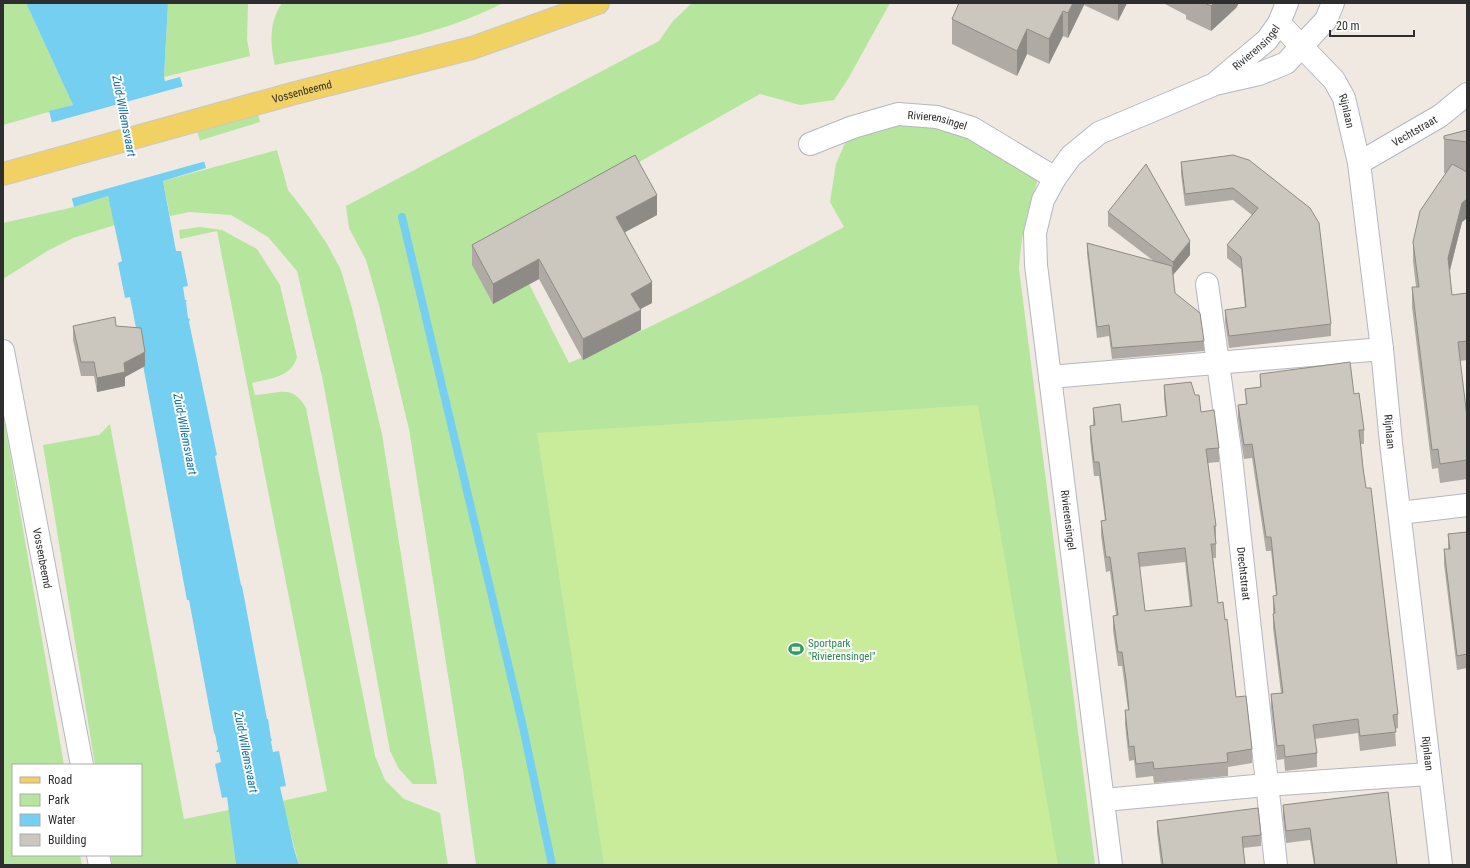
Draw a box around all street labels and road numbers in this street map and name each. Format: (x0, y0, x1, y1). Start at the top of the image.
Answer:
street label: Rivierensingel (1230, 22, 1282, 73)
street label: Vossenbeemd (270, 77, 333, 106)
street label: Rijnlaan (1336, 91, 1357, 129)
street label: Rivierensingel (907, 108, 969, 133)
street label: Vechtstraat (1389, 113, 1439, 149)
street label: Rijnlaan (1382, 414, 1398, 450)
street label: Rivierensingel (1058, 489, 1078, 551)
street label: Vossenbeemd (30, 527, 55, 590)
street label: Drechtstraat (1234, 546, 1253, 601)
street label: Rijnlaan (1419, 736, 1436, 771)

